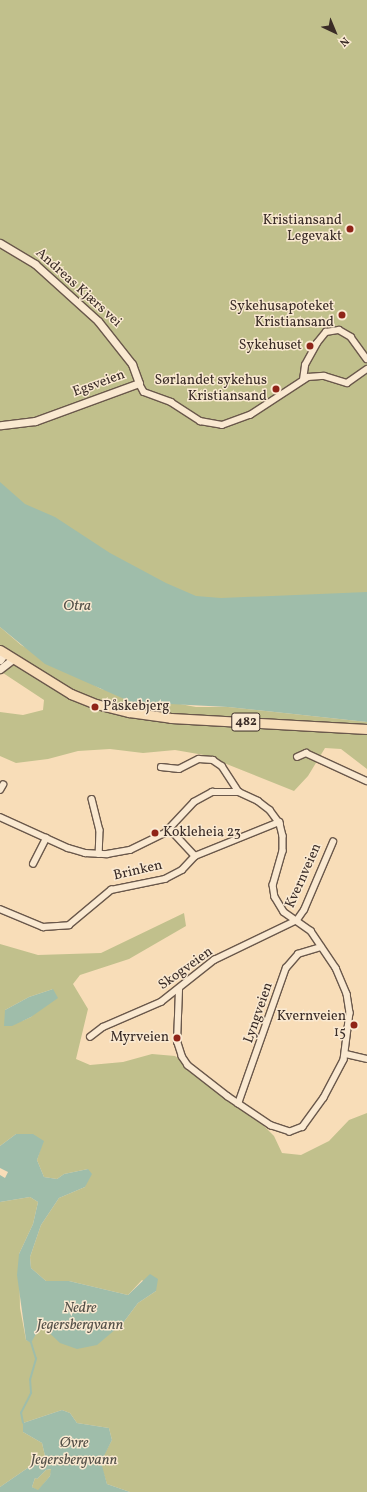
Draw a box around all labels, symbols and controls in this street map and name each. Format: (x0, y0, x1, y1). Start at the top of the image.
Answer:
north arrow (315, 12, 355, 52)
text: N (336, 33, 352, 49)
place label: Kristiansand Legevakt (263, 213, 342, 246)
marker: Kristiansand Legevakt (345, 224, 355, 234)
street label: Andreas Kjærs vei (31, 245, 125, 331)
place label: Sykehusapoteket Kristiansand (230, 299, 334, 332)
marker: Sykehusapoteket Kristiansand (337, 310, 347, 320)
place label: Sykehuset (239, 338, 302, 354)
marker: Sykehuset (305, 341, 315, 351)
street label: Egsveien (71, 367, 127, 401)
place label: Sørlandet sykehus Kristiansand (155, 373, 267, 406)
marker: Sørlandet sykehus Kristiansand (270, 383, 282, 395)
water label: Otra (63, 598, 91, 616)
place label: Påskebjerg (103, 699, 169, 715)
marker: Påskebjerg (90, 702, 100, 712)
road number: 482 (231, 711, 261, 733)
place label: Kokleheia 23 (163, 825, 241, 841)
marker: Kokleheia 23 (150, 828, 160, 838)
street label: Kvernveien (282, 841, 326, 911)
street label: Brinken (112, 857, 164, 885)
street label: Skogveien (156, 944, 216, 994)
street label: Lyngveien (241, 980, 277, 1046)
place label: Kvernveien 15 (277, 1009, 346, 1042)
marker: Kvernveien 15 (349, 1020, 359, 1030)
place label: Myrveien (110, 1030, 169, 1046)
marker: Myrveien (172, 1033, 182, 1043)
water label: Nedre Jegersbergvann (37, 1299, 123, 1334)
water label: Øvre Jegersbergvann (31, 1434, 117, 1469)

